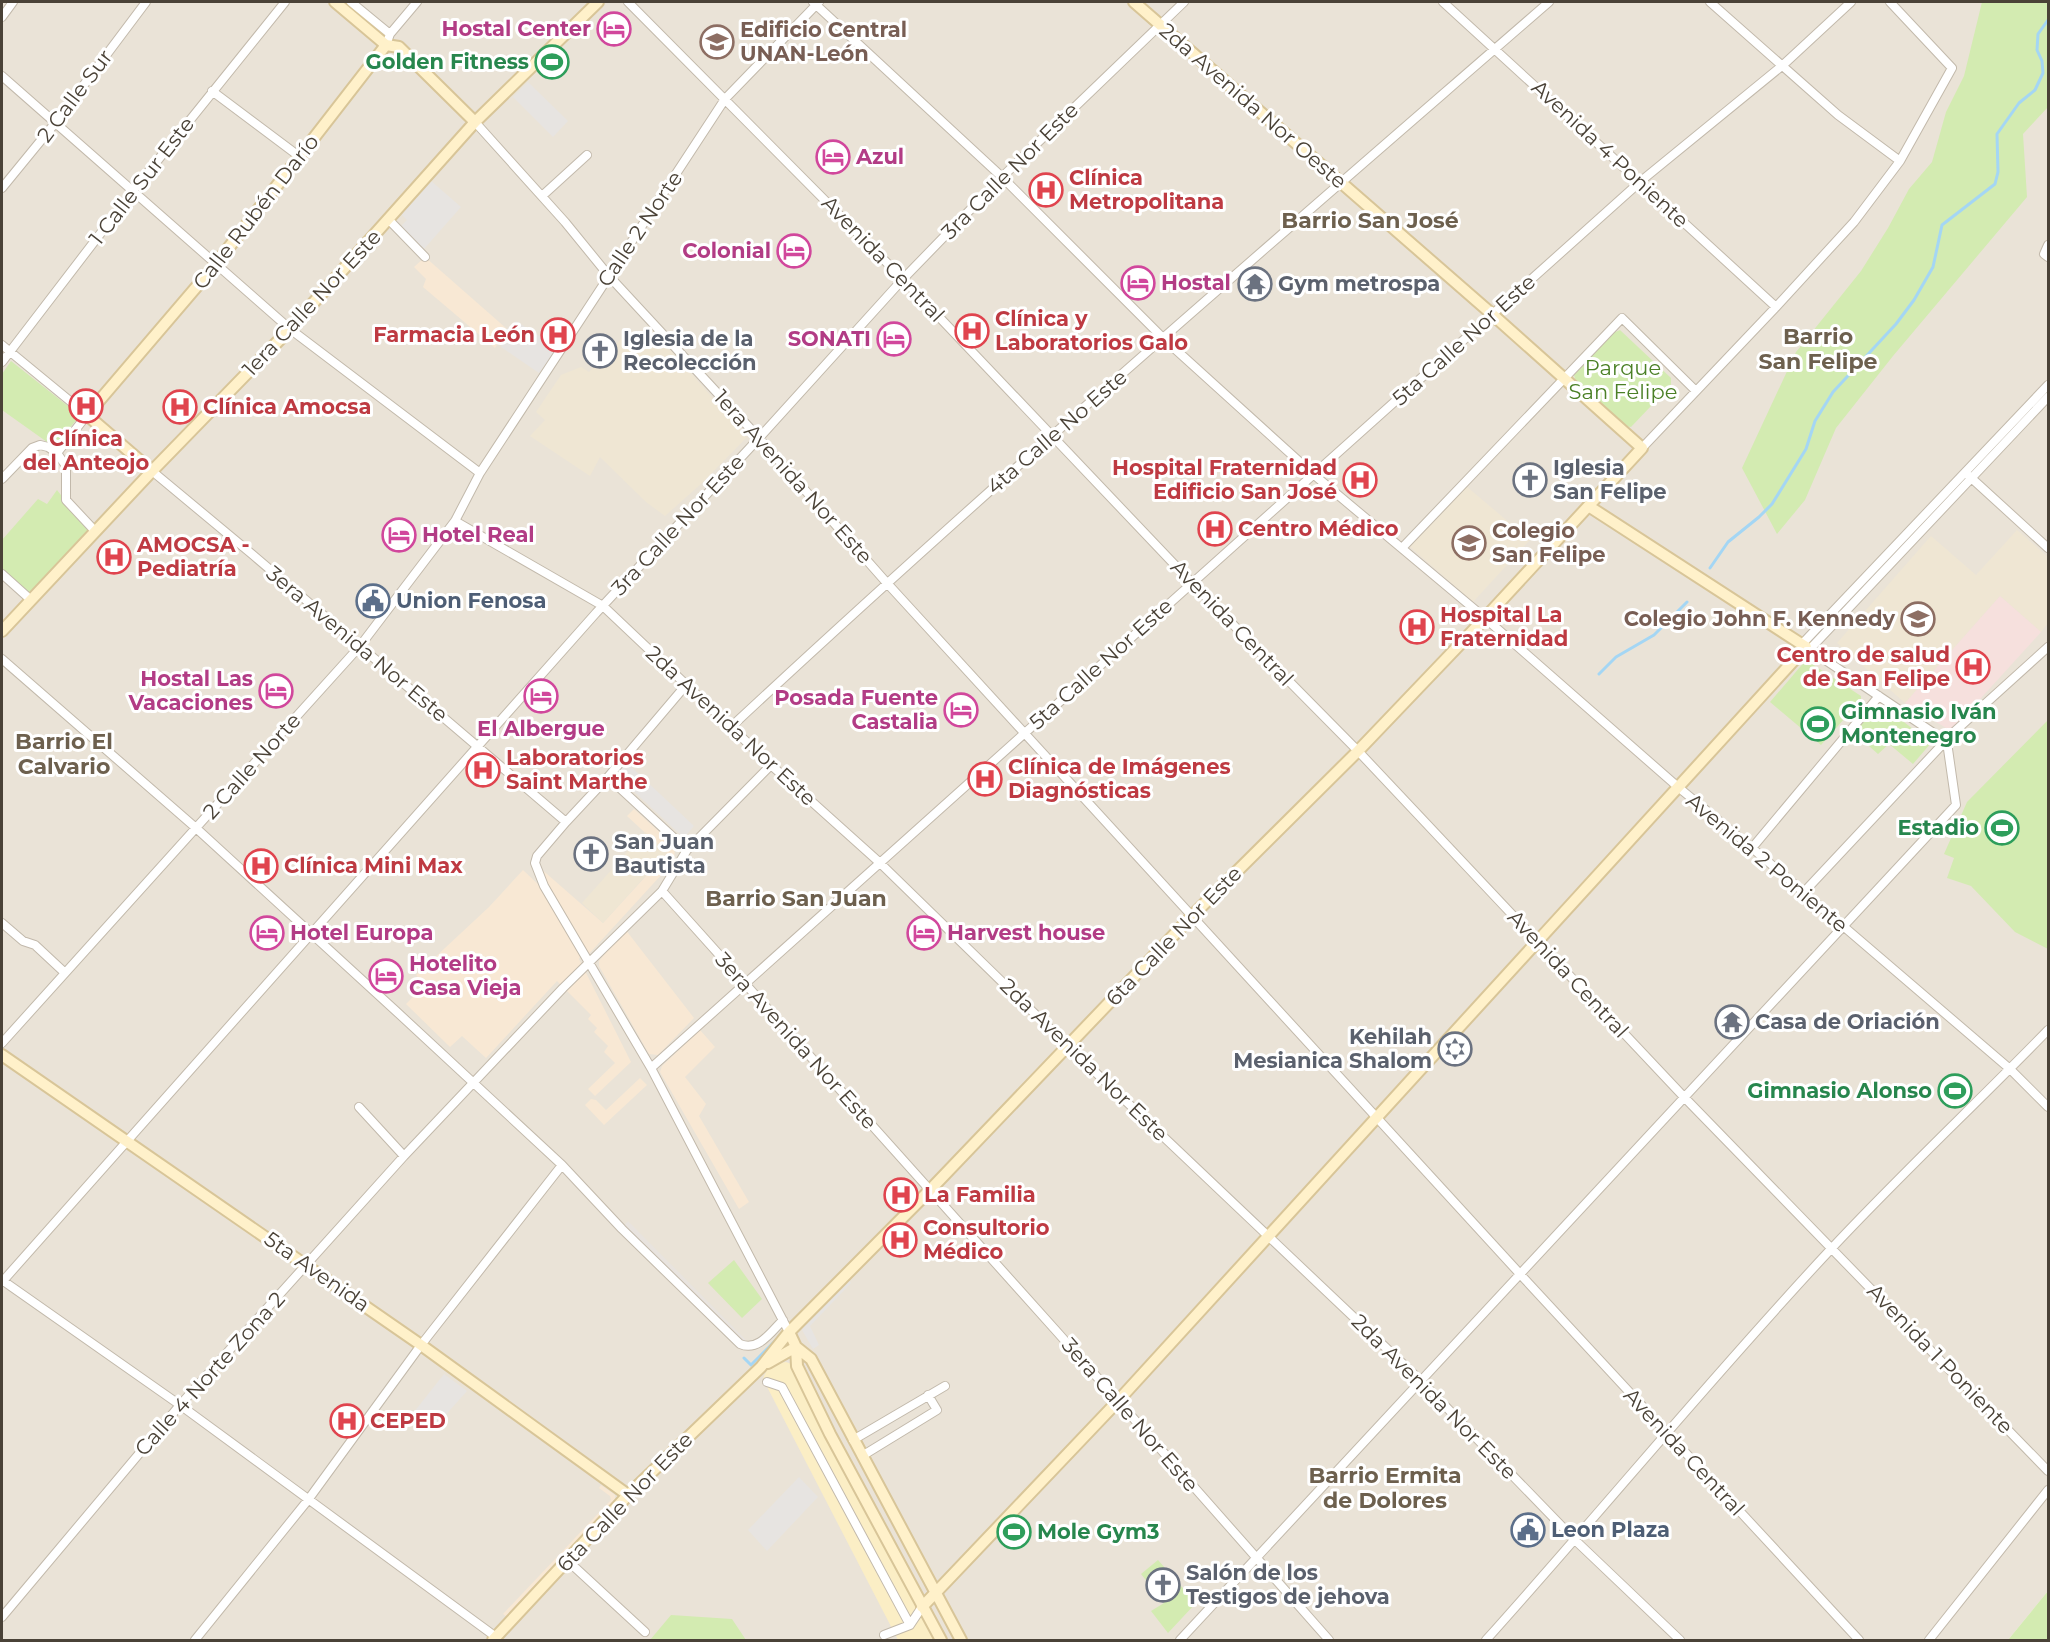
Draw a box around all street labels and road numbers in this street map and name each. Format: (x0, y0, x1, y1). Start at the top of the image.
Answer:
street label: 2da Avenida Nor Oeste (1155, 18, 1352, 194)
street label: 2 Calle Sur (32, 44, 118, 147)
street label: Avenida 4 Poniente (1527, 75, 1694, 233)
street label: 3ra Calle Nor Este (936, 97, 1083, 244)
street label: 1 Calle Sur Este (84, 112, 199, 250)
street label: Calle Rubén Darío (187, 129, 324, 294)
street label: Calle 2 Norte (592, 166, 687, 291)
street label: Avenida Central (817, 190, 950, 327)
street label: 1era Calle Nor Este (237, 224, 386, 381)
street label: 5ta Calle Nor Este (1387, 269, 1540, 410)
street label: 4ta Calle No Este (982, 364, 1132, 499)
street label: 1era Avenida Nor Este (709, 385, 878, 569)
street label: 3ra Calle Nor Este (606, 449, 749, 600)
street label: Avenida Central (1166, 554, 1299, 691)
street label: 3era Avenida Nor Este (261, 560, 453, 727)
street label: 5ta Calle Nor Este (1024, 593, 1177, 734)
street label: 2da Avenida Nor Este (641, 640, 821, 811)
street label: 2 Calle Norte (198, 708, 306, 824)
street label: Avenida 2 Poniente (1681, 788, 1853, 937)
street label: 6ta Calle Nor Este (1101, 861, 1247, 1011)
street label: Avenida Central (1503, 905, 1634, 1043)
street label: 3era Avenida Nor Este (710, 947, 882, 1134)
street label: 2da Avenida Nor Este (995, 973, 1173, 1146)
street label: 5ta Avenida (260, 1226, 375, 1317)
street label: Avenida 1 Poniente (1862, 1278, 2018, 1439)
street label: Calle 4 Norte Zona 2 (129, 1287, 290, 1461)
street label: 2da Avenida Nor Este (1347, 1309, 1522, 1484)
street label: 3era Calle Nor Este (1057, 1333, 1204, 1497)
street label: Avenida Central (1619, 1383, 1750, 1521)
street label: 6ta Calle Nor Este (552, 1427, 698, 1577)

